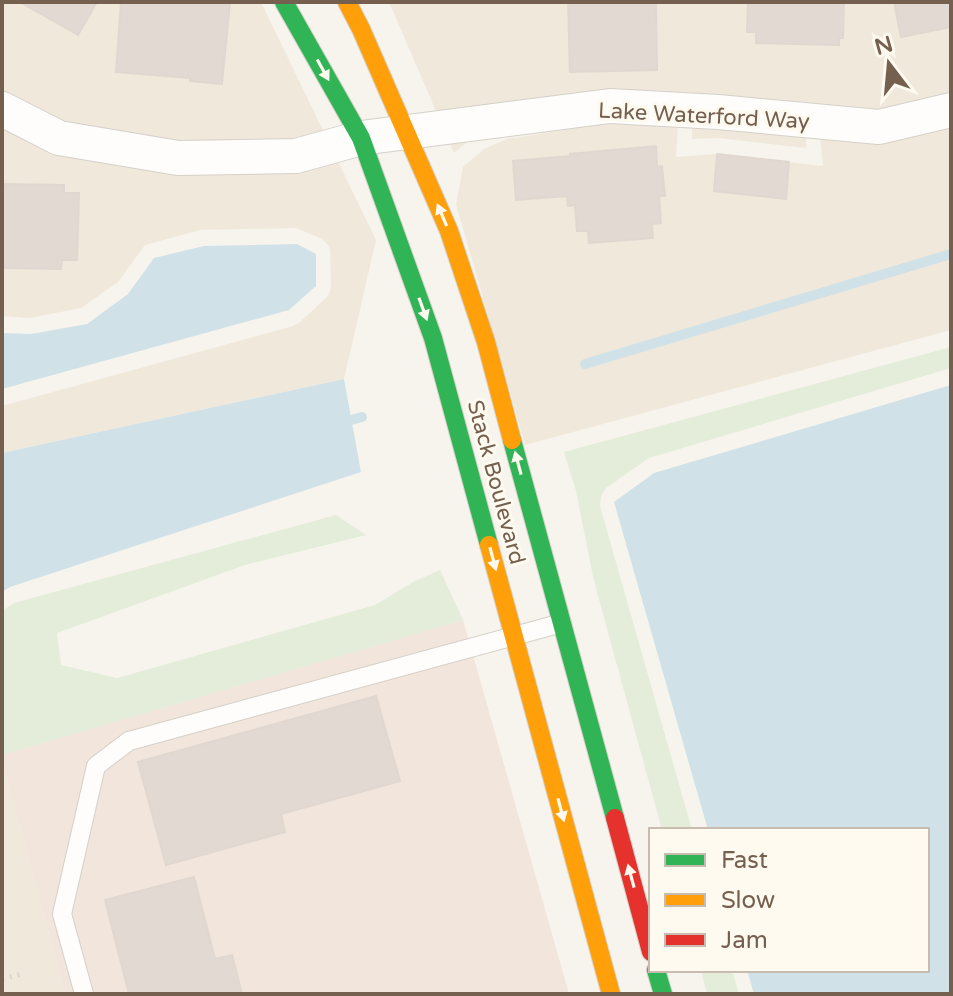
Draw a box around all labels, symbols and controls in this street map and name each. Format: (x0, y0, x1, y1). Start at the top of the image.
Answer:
north arrow (849, 24, 929, 104)
text: N (872, 31, 896, 61)
one-way arrow (316, 59, 330, 81)
street label: Lake Waterford Way (598, 97, 811, 135)
one-way arrow (436, 203, 449, 227)
one-way arrow (417, 297, 429, 321)
street label: Stack Boulevard (462, 397, 530, 567)
one-way arrow (512, 451, 524, 476)
one-way arrow (487, 548, 500, 572)
one-way arrow (556, 798, 568, 823)
legend (649, 828, 929, 972)
text: Fast (721, 846, 768, 875)
one-way arrow (624, 864, 636, 889)
text: Slow (721, 886, 775, 915)
text: Jam (721, 926, 768, 955)

